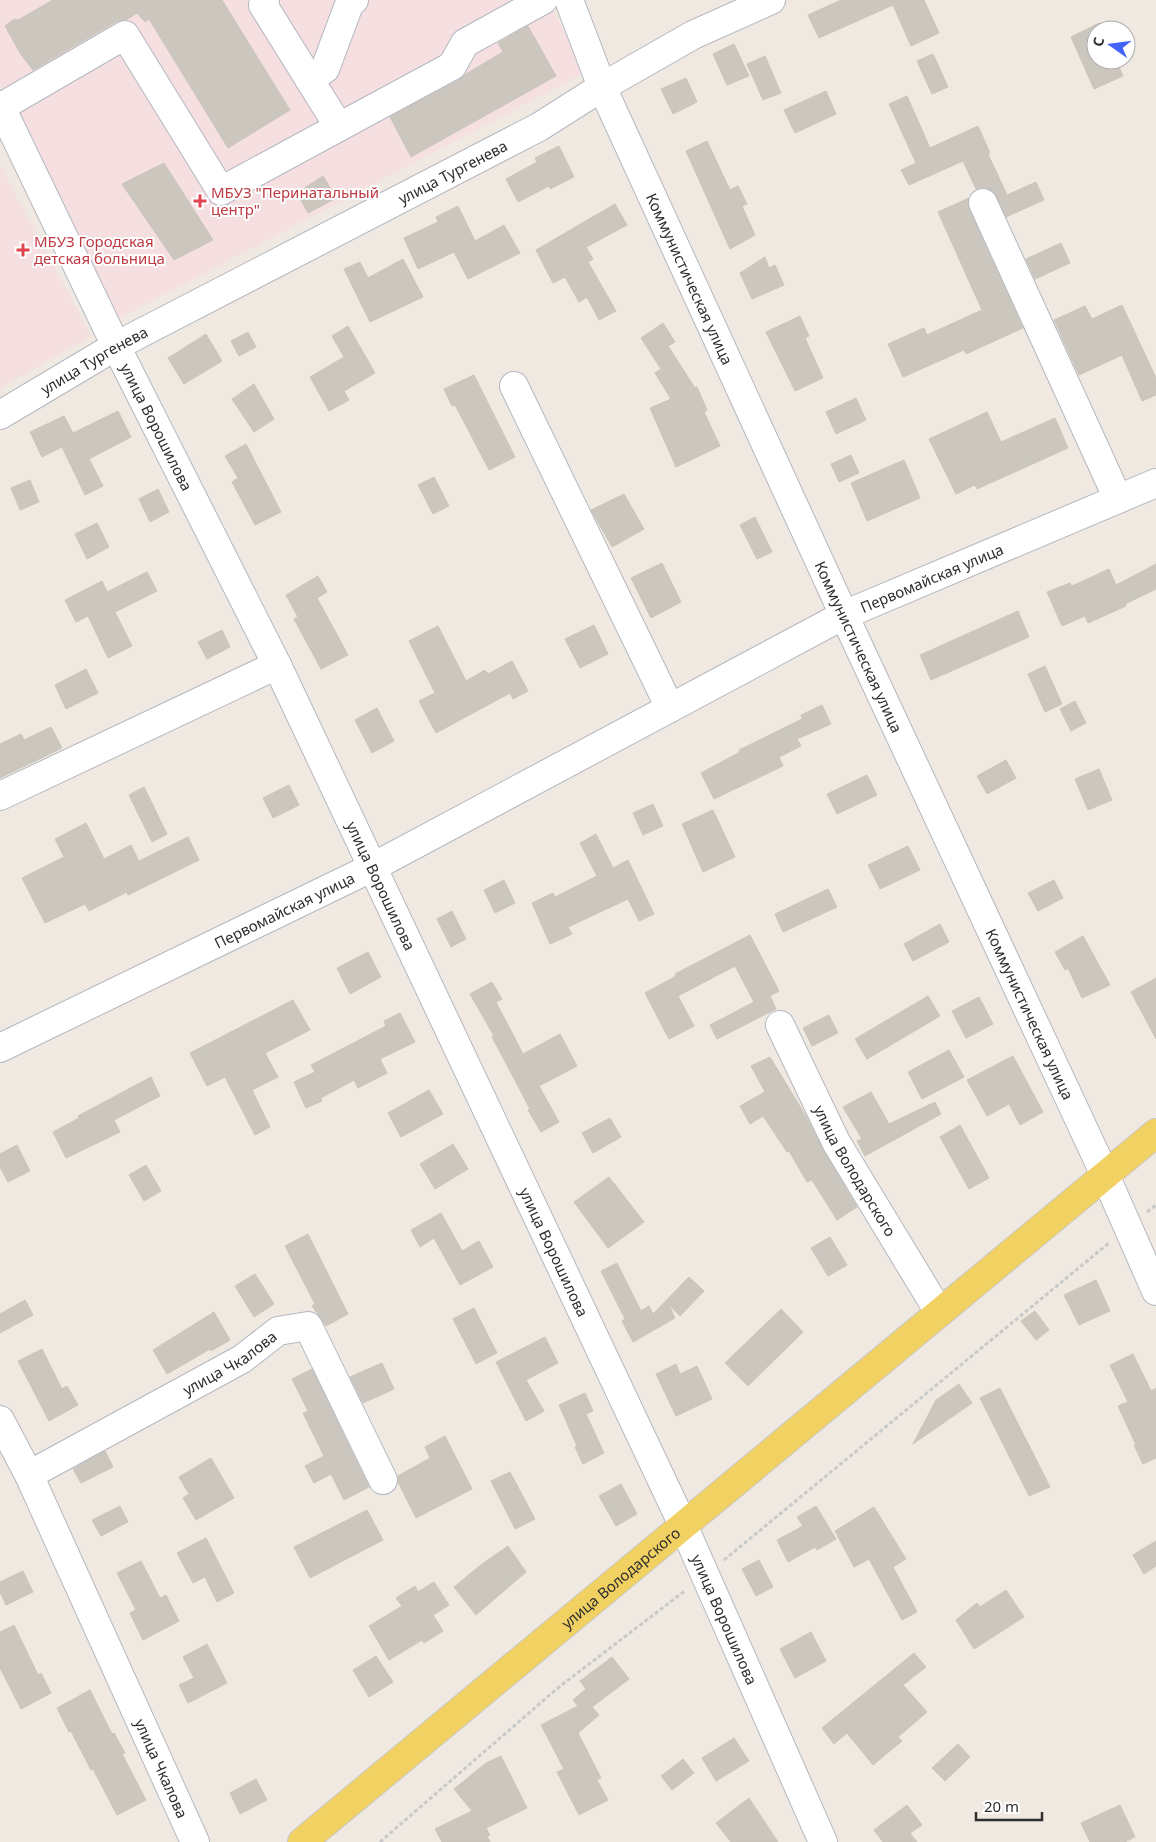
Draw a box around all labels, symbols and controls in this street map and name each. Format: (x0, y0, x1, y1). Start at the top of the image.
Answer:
north arrow (1086, 20, 1136, 70)
text: С (1088, 35, 1108, 48)
street label: улица Тургенева (395, 135, 511, 208)
place label: МБУЗ "Перинатальный центр" (211, 182, 379, 219)
street label: Коммунистическая улица (642, 190, 738, 368)
marker: МБУЗ "Перинатальный центр" (193, 194, 207, 208)
place label: МБУЗ Городская детская больница (34, 231, 165, 268)
marker: МБУЗ Городская детская больница (16, 243, 30, 257)
street label: улица Тургенева (37, 321, 151, 399)
street label: улица Ворошилова (116, 360, 197, 494)
street label: Первомайская улица (857, 539, 1006, 617)
street label: Коммунистическая улица (811, 558, 907, 736)
street label: улица Ворошилова (342, 818, 420, 954)
street label: Первомайская улица (211, 868, 358, 953)
street label: Коммунистическая улица (981, 925, 1078, 1103)
street label: улица Володарского (810, 1102, 901, 1240)
street label: улица Ворошилова (515, 1184, 593, 1320)
street label: улица Чкалова (179, 1326, 281, 1399)
street label: улица Володарского (557, 1522, 684, 1633)
street label: улица Ворошилова (687, 1551, 762, 1688)
street label: улица Чкалова (130, 1715, 193, 1821)
scale bar (976, 1790, 1042, 1822)
text: 20 m (984, 1796, 1019, 1816)

